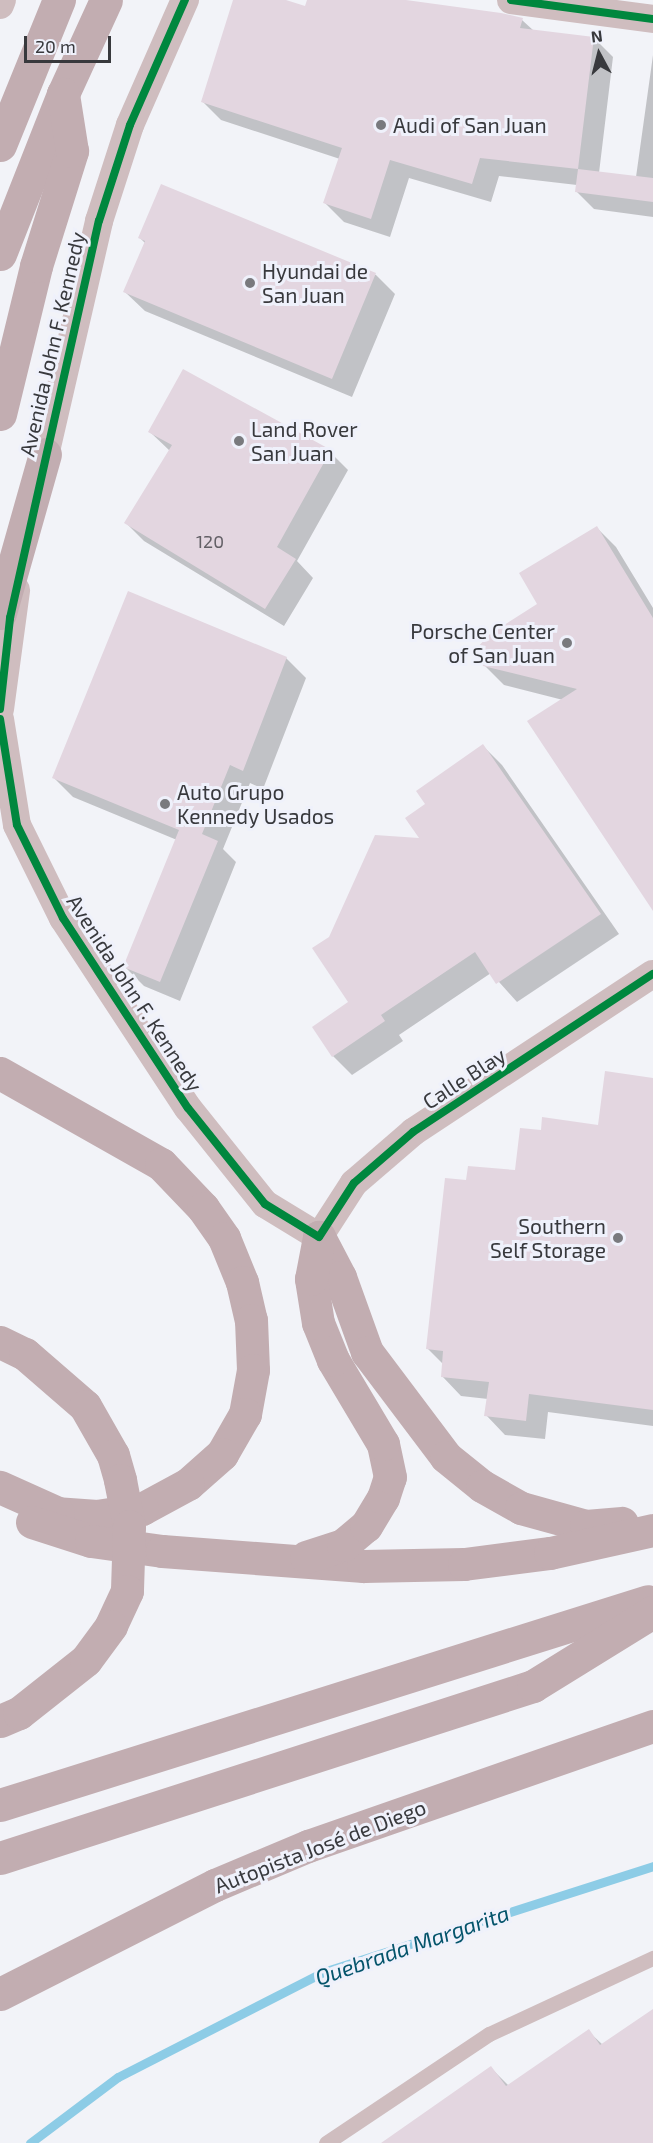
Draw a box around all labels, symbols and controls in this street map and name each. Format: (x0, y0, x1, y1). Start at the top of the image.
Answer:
scale bar (27, 24, 114, 62)
north arrow (569, 24, 629, 84)
text: N (590, 26, 604, 46)
text: 20 m (35, 35, 76, 57)
place label: Audi of San Juan (393, 112, 548, 138)
marker: Audi of San Juan (374, 118, 388, 132)
street label: Avenida John F. Kennedy (14, 229, 90, 459)
place label: Hyundai de San Juan (262, 258, 368, 308)
marker: Hyundai de San Juan (243, 276, 257, 290)
place label: Land Rover San Juan (251, 416, 358, 466)
marker: Land Rover San Juan (232, 434, 246, 448)
house number: 120 (196, 530, 224, 552)
place label: Porsche Center of San Juan (410, 618, 555, 668)
marker: Porsche Center of San Juan (560, 636, 574, 650)
place label: Auto Grupo Kennedy Usados (177, 779, 335, 829)
marker: Auto Grupo Kennedy Usados (158, 797, 172, 811)
street label: Avenida John F. Kennedy (62, 890, 208, 1096)
street label: Calle Blay (418, 1042, 510, 1114)
place label: Southern Self Storage (490, 1213, 606, 1263)
marker: Southern Self Storage (611, 1231, 625, 1245)
street label: Autopista José de Diego (210, 1794, 430, 1898)
water label: Quebrada Margarita (311, 1899, 513, 1991)

